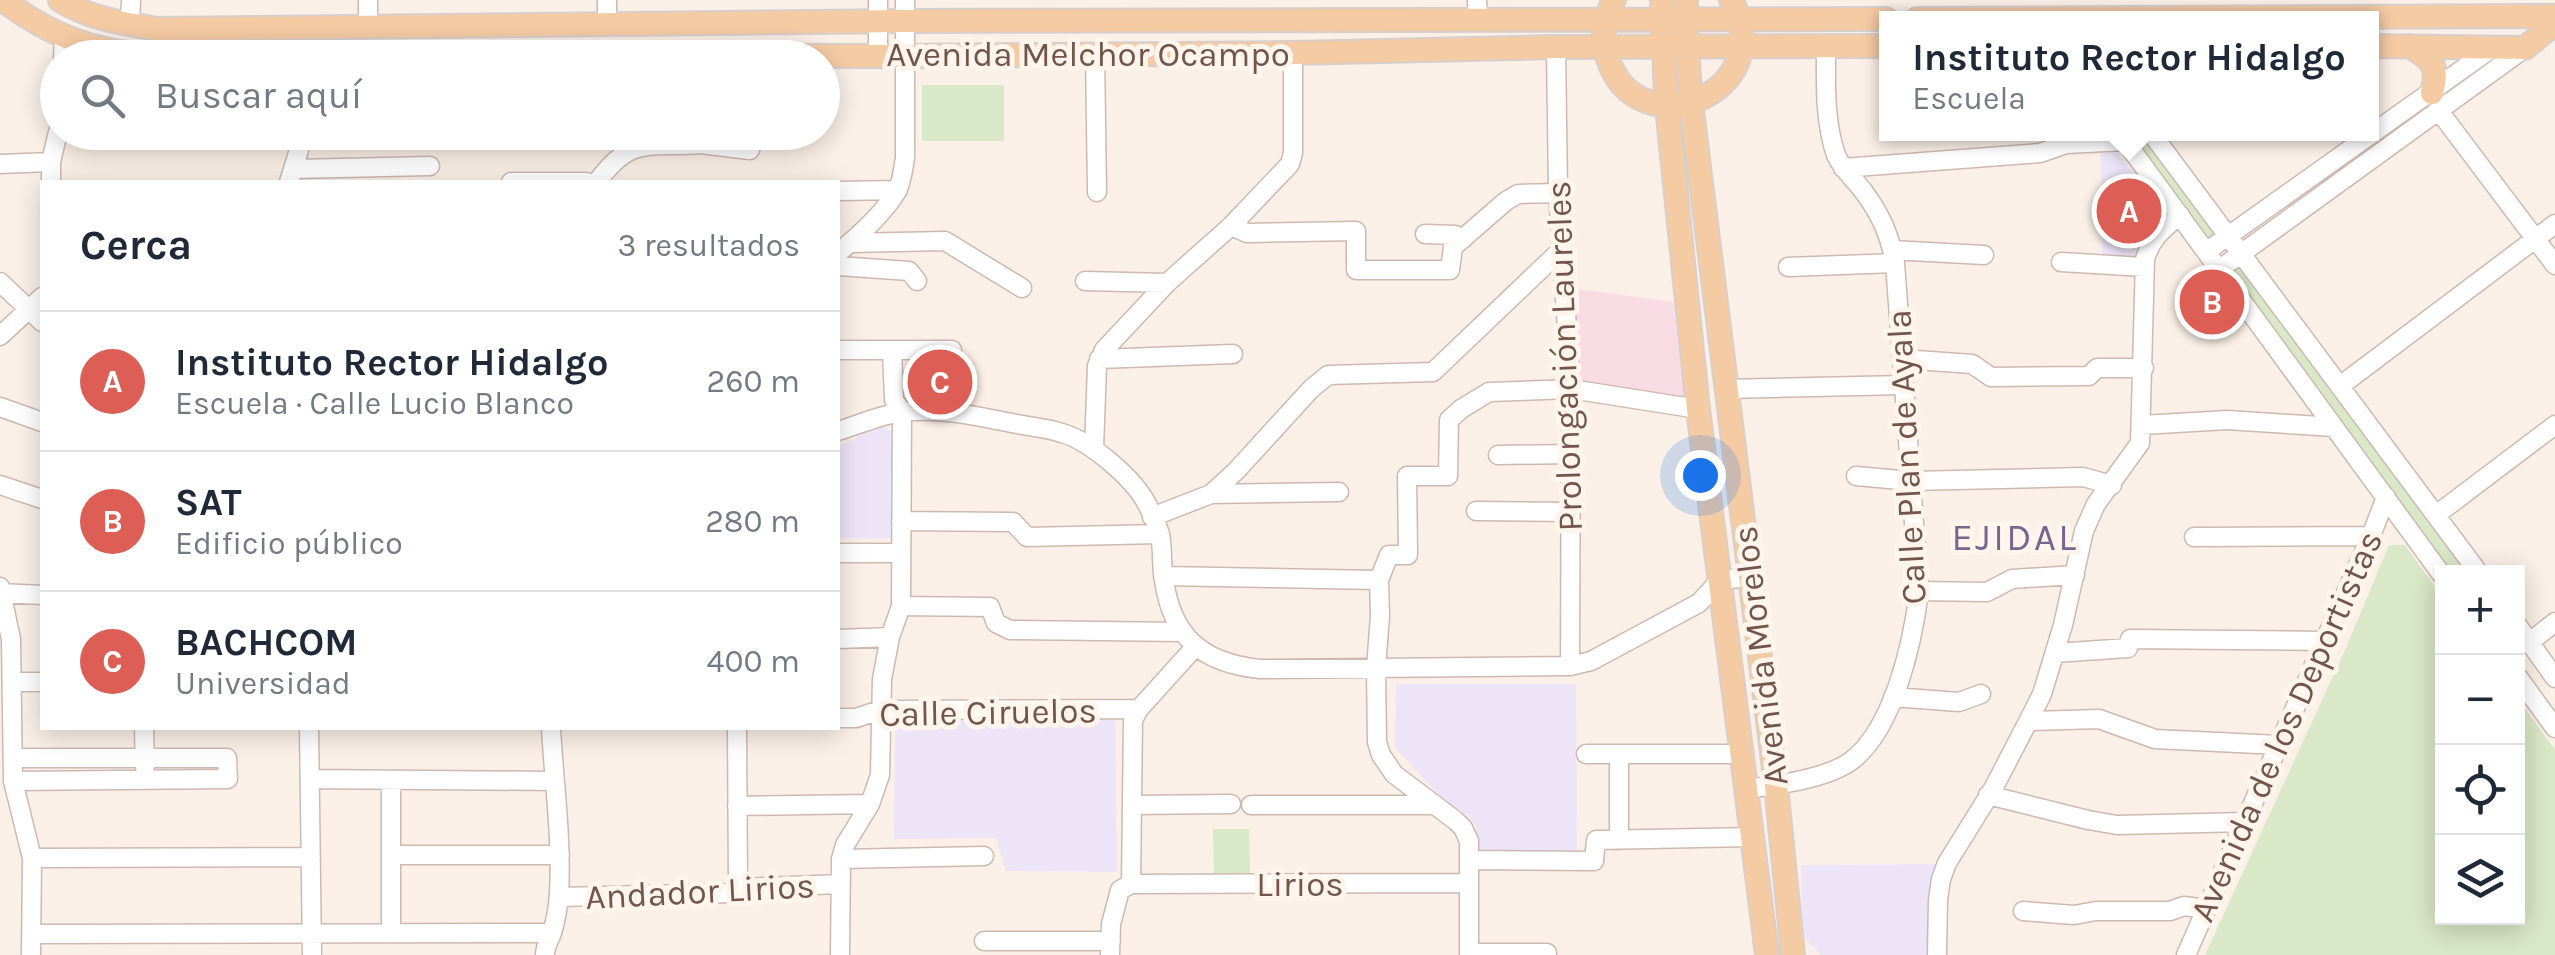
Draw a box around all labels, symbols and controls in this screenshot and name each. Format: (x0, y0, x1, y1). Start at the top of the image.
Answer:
popup (1879, 11, 2379, 141)
street label: Avenida Melchor Ocampo (886, 34, 1290, 75)
text: Instituto Rector Hidalgo (1912, 35, 2346, 80)
search box (40, 40, 840, 150)
icon: search (75, 68, 130, 123)
text: Buscar aquí (155, 73, 362, 118)
text: Escuela (1912, 80, 2026, 117)
pin: A (2096, 174, 2162, 248)
street label: Prolongación Laureles (1538, 180, 1591, 532)
text: Cerca (80, 220, 192, 270)
text: 3 resultados (617, 227, 800, 264)
pin: B (2180, 264, 2244, 340)
street label: Calle Plan de Ayala (1878, 308, 1935, 605)
text: Instituto Rector Hidalgo (175, 340, 608, 385)
pin: C (908, 344, 972, 420)
text: A (102, 363, 123, 400)
text: 260 m (707, 363, 800, 400)
text: Escuela · Calle Lucio Blanco (175, 385, 574, 422)
your location (1675, 450, 1726, 501)
text: SAT (175, 480, 242, 525)
text: B (102, 503, 123, 540)
text: 280 m (705, 503, 800, 540)
district label: EJIDAL (1951, 515, 2079, 560)
street label: Avenida Morelos (1724, 524, 1797, 788)
street label: Avenida de los Deportistas (2182, 524, 2391, 928)
text: Edificio público (175, 525, 403, 562)
map controls (2435, 565, 2525, 925)
button: + (2435, 565, 2525, 655)
text: BACHCOM (175, 620, 358, 665)
text: C (102, 643, 123, 680)
text: 400 m (707, 643, 800, 680)
button: − (2435, 655, 2525, 745)
text: Universidad (175, 665, 351, 702)
street label: Calle Ciruelos (879, 690, 1097, 735)
button: locate (2435, 745, 2525, 835)
button: layers (2435, 835, 2525, 925)
street label: Lirios (1256, 864, 1344, 905)
street label: Andador Lirios (584, 865, 816, 918)

